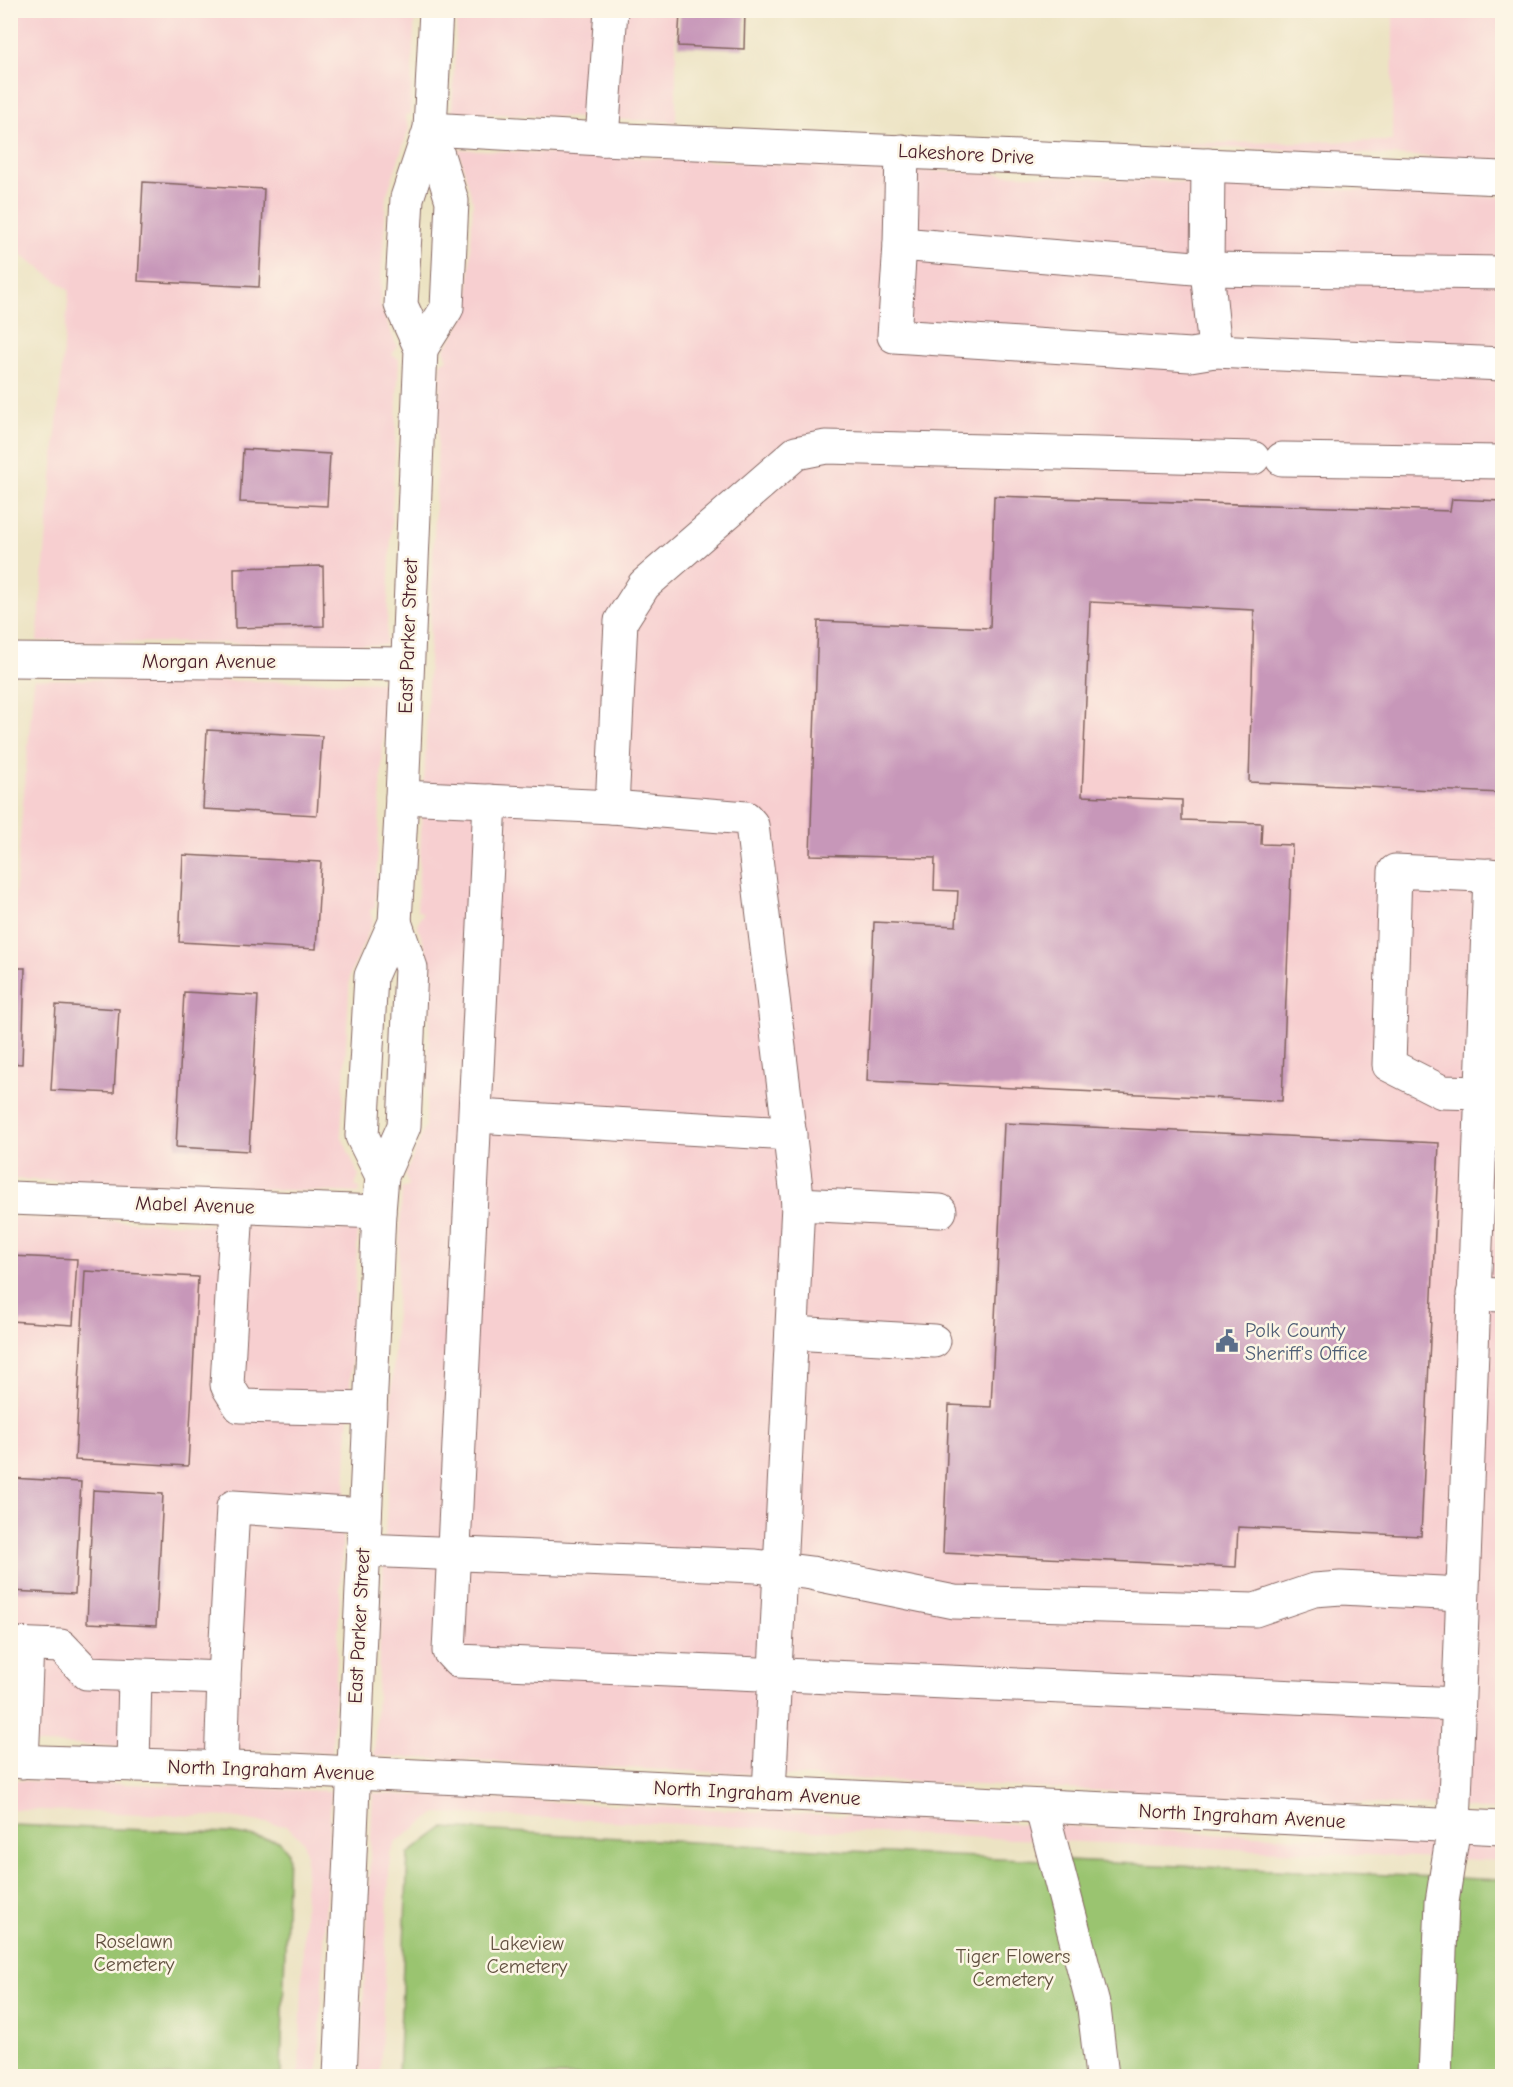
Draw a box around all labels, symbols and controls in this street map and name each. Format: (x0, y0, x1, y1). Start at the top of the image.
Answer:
street label: Lakeshore Drive (897, 139, 1035, 169)
street label: East Parker Street (394, 557, 422, 714)
street label: Morgan Avenue (142, 650, 276, 673)
street label: Mabel Avenue (135, 1191, 255, 1219)
place label: Polk County Sheriff's Office (1245, 1319, 1368, 1365)
public building icon: Polk County Sheriff's Office (1214, 1328, 1240, 1354)
street label: East Parker Street (343, 1546, 375, 1704)
street label: North Ingraham Avenue (167, 1755, 375, 1785)
street label: North Ingraham Avenue (653, 1776, 861, 1810)
street label: North Ingraham Avenue (1138, 1799, 1346, 1833)
park label: Roselawn Cemetery (94, 1930, 175, 1976)
park label: Lakeview Cemetery (487, 1932, 568, 1978)
park label: Tiger Flowers Cemetery (956, 1945, 1070, 1991)

